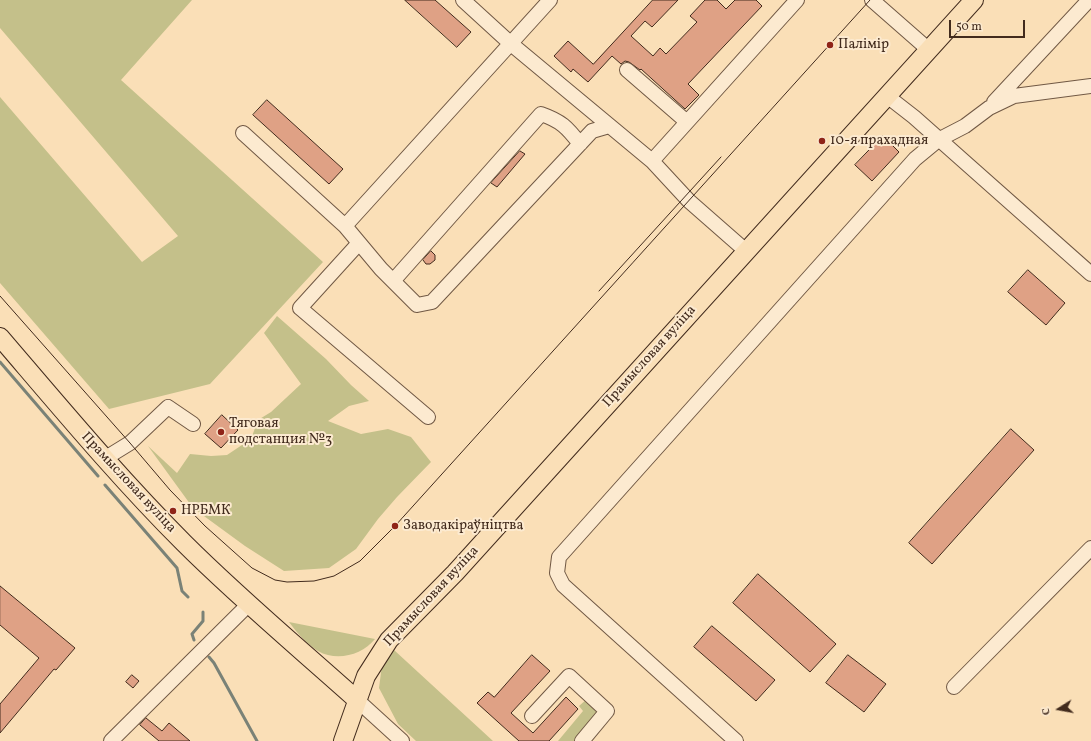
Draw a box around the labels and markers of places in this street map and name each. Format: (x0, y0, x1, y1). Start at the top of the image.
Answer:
place label: Палімір (838, 37, 889, 53)
marker: Палімір (825, 40, 835, 50)
place label: 10-я прахадная (830, 133, 928, 149)
marker: 10-я прахадная (817, 136, 827, 146)
place label: Тяговая подстанция №3 (229, 416, 332, 448)
marker: Тяговая подстанция №3 (216, 427, 226, 437)
place label: НРБМК (181, 503, 231, 519)
marker: НРБМК (168, 506, 178, 516)
place label: Заводакіраўніцтва (403, 518, 523, 534)
marker: Заводакіраўніцтва (390, 521, 400, 531)

